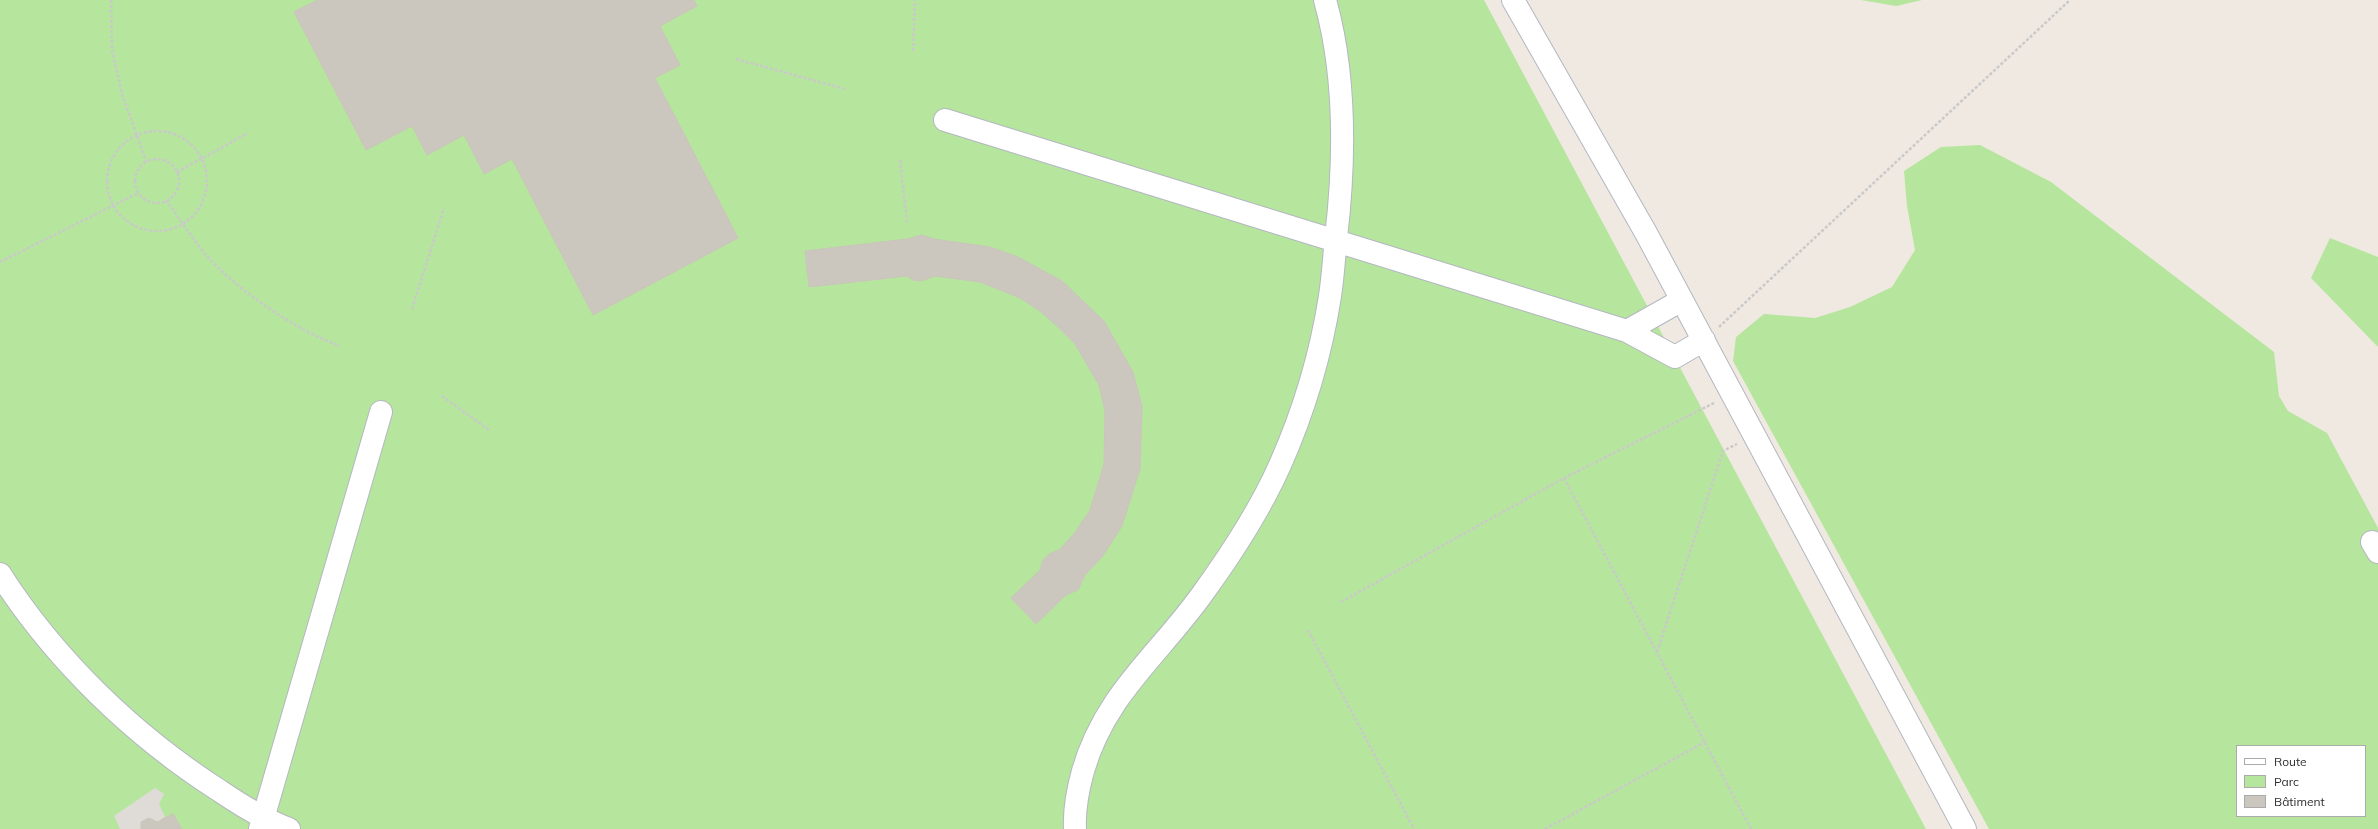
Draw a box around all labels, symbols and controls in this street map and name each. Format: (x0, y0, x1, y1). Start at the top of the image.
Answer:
legend (2236, 745, 2366, 817)
text: Route (2274, 754, 2307, 769)
text: Parc (2274, 774, 2299, 789)
text: Bâtiment (2274, 794, 2325, 809)

